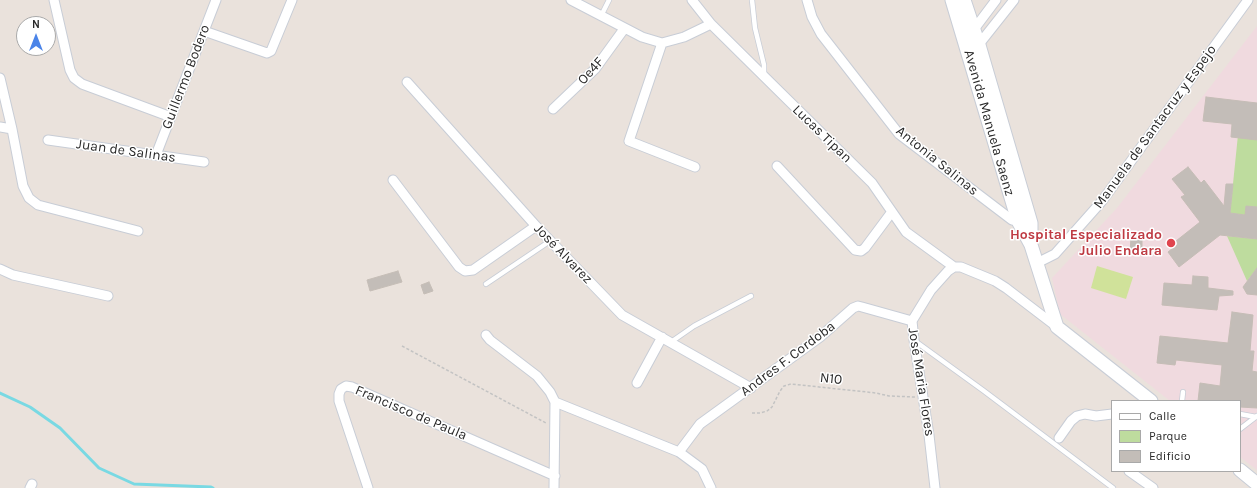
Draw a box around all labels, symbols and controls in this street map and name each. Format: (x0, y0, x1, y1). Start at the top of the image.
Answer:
north arrow (16, 16, 56, 56)
text: N (32, 18, 40, 31)
street label: Guillermo Bodero (158, 22, 214, 132)
street label: Manuela de Santacruz y Espejo (1090, 42, 1220, 212)
street label: Avenida Manuela Saenz (960, 48, 1018, 198)
street label: Oe4F (574, 54, 608, 88)
street label: Lucas Tipan (789, 102, 855, 166)
street label: Antonia Salinas (893, 123, 981, 199)
street label: Juan de Salinas (75, 136, 177, 166)
street label: José Alvarez (530, 221, 596, 287)
place label: Hospital Especializado Julio Endara (1010, 227, 1162, 260)
marker: Hospital Especializado Julio Endara (1165, 237, 1177, 249)
street label: Andres F. Cordoba (737, 318, 839, 400)
street label: José Maria Flores (904, 327, 938, 437)
street label: N10 (819, 369, 843, 389)
street label: Francisco de Paula (353, 382, 469, 444)
legend (1111, 400, 1241, 472)
text: Calle (1149, 409, 1176, 423)
text: Parque (1149, 429, 1187, 443)
text: Edificio (1149, 449, 1190, 463)

